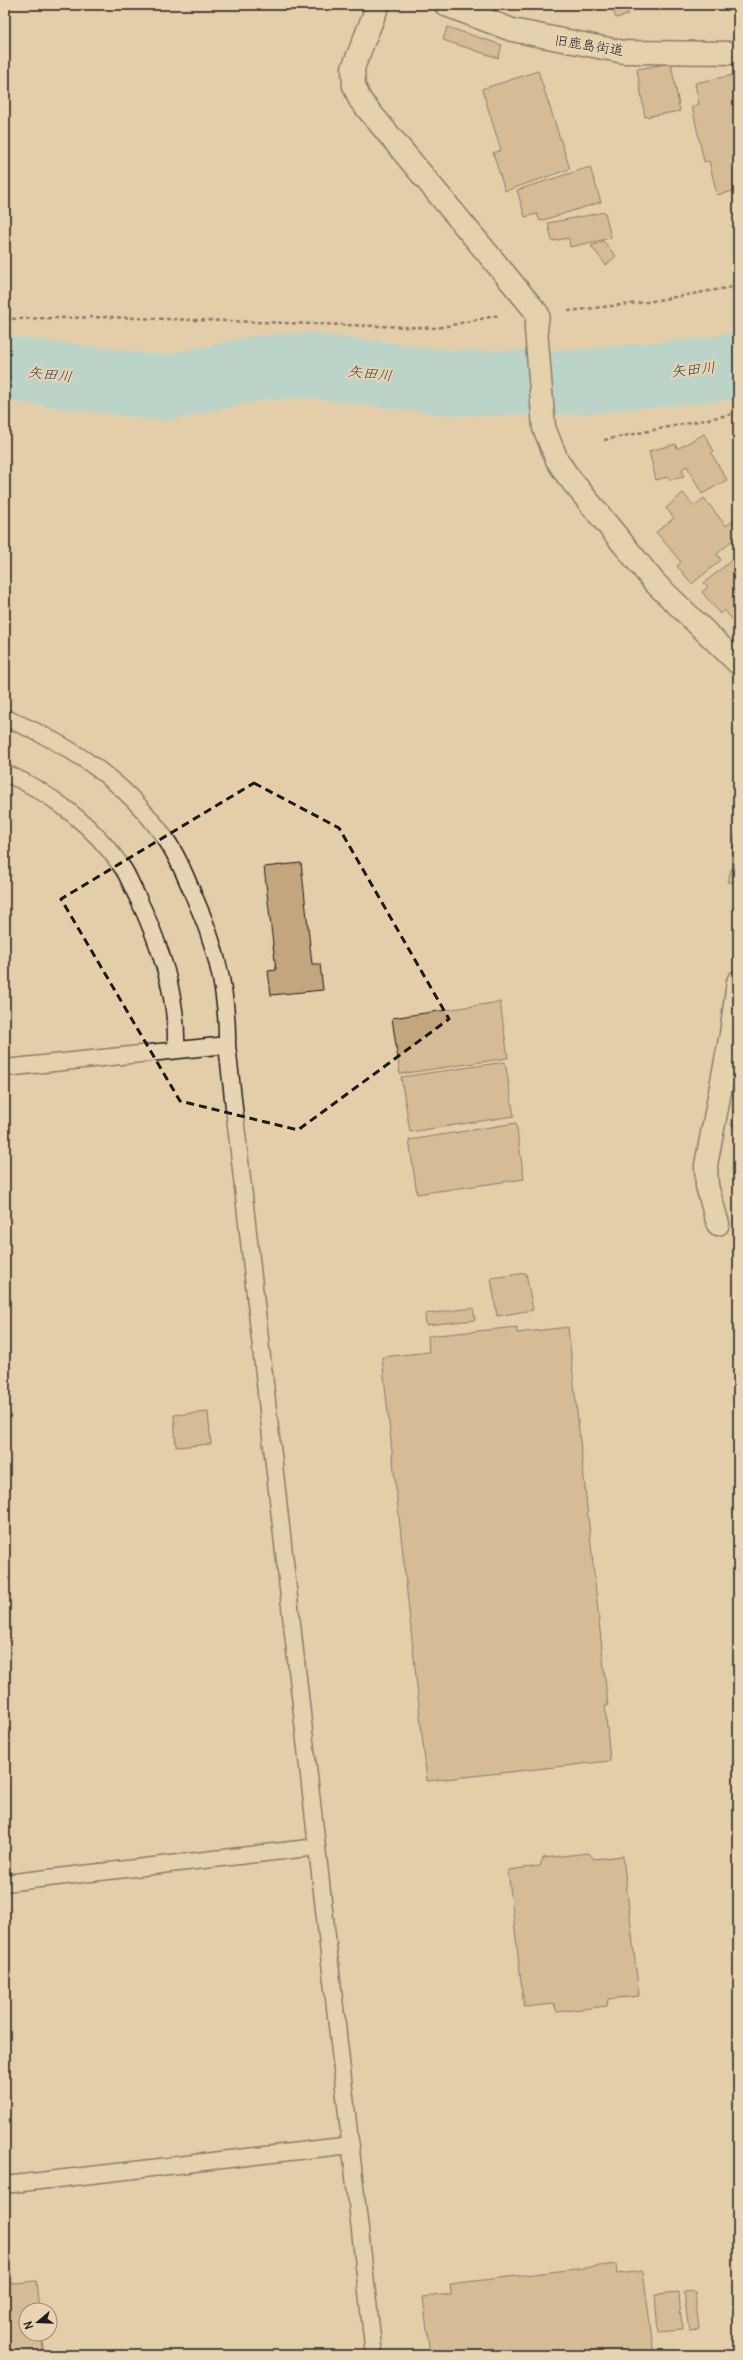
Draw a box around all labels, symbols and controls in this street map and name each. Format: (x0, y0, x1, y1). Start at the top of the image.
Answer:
street label: 旧鹿島街道 (553, 31, 625, 59)
water label: 矢田川 (670, 357, 716, 381)
water label: 矢田川 (347, 361, 393, 385)
water label: 矢田川 (27, 362, 73, 386)
north arrow (18, 2302, 58, 2342)
text: N (21, 2319, 36, 2331)

